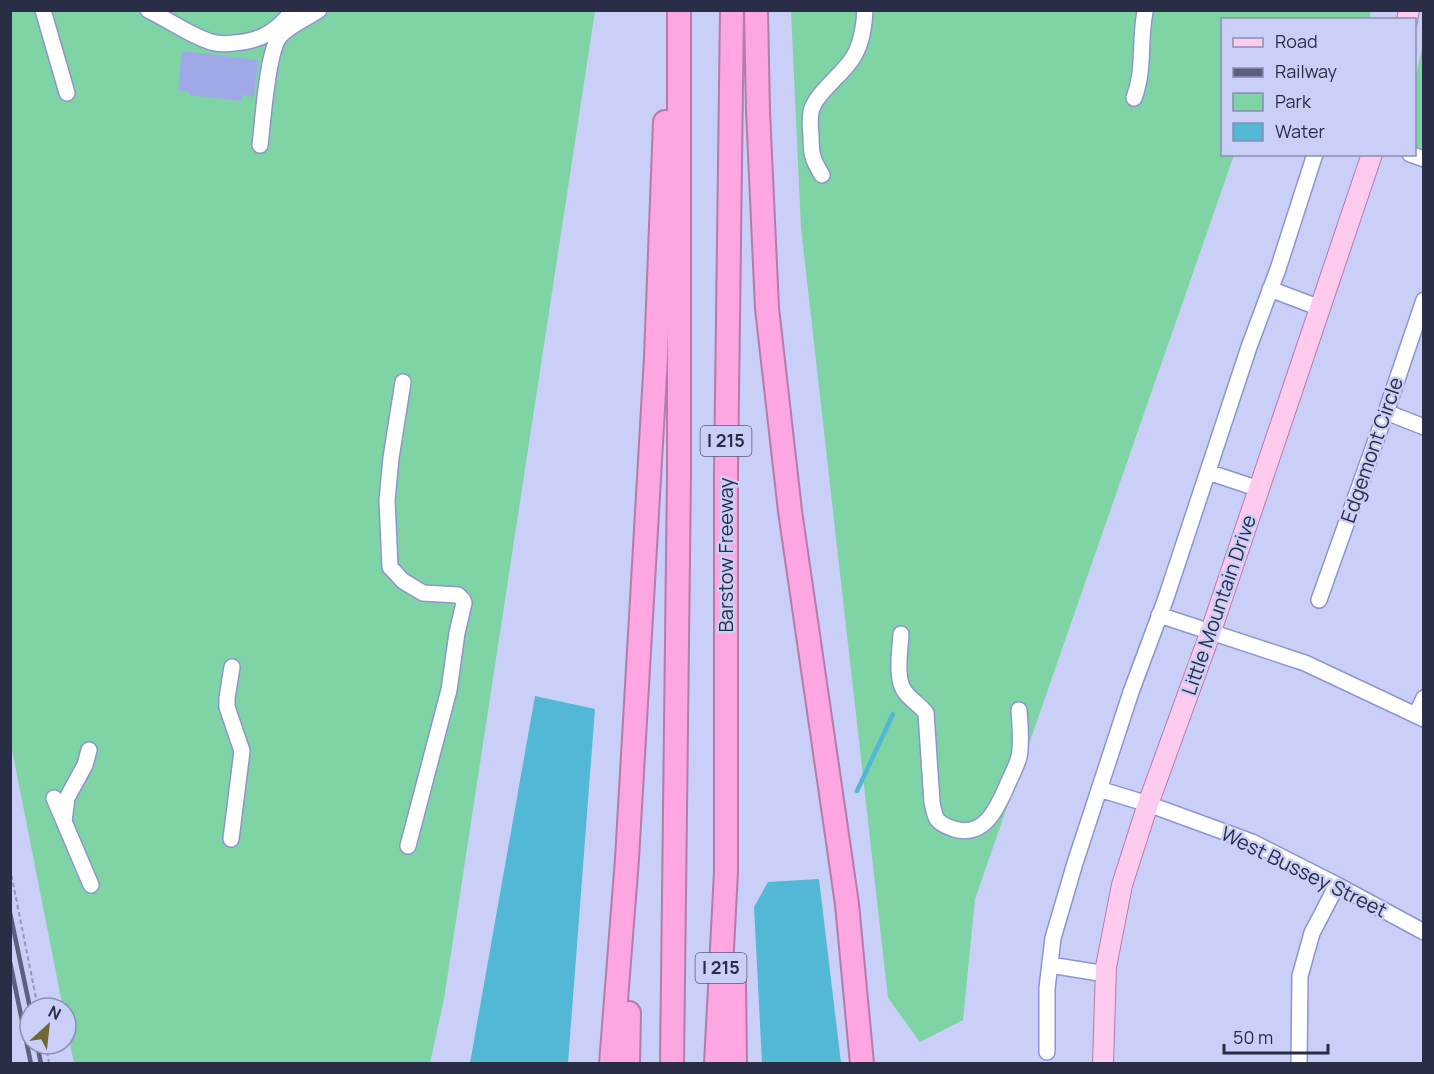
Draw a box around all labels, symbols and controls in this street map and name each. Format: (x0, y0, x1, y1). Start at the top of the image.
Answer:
legend (1221, 18, 1416, 156)
text: Road (1275, 29, 1318, 53)
text: Railway (1275, 59, 1337, 83)
text: Park (1275, 89, 1312, 113)
text: Water (1275, 119, 1325, 143)
street label: Edgemont Circle (1334, 373, 1409, 526)
road number: I 215 (700, 426, 752, 456)
street label: Barstow Freeway (712, 477, 739, 632)
street label: Little Mountain Drive (1175, 511, 1262, 699)
street label: West Bussey Street (1217, 820, 1392, 923)
road number: I 215 (696, 953, 746, 983)
north arrow (18, 996, 78, 1056)
text: N (45, 1000, 65, 1025)
scale bar (1224, 1017, 1328, 1055)
text: 50 m (1233, 1025, 1273, 1049)

